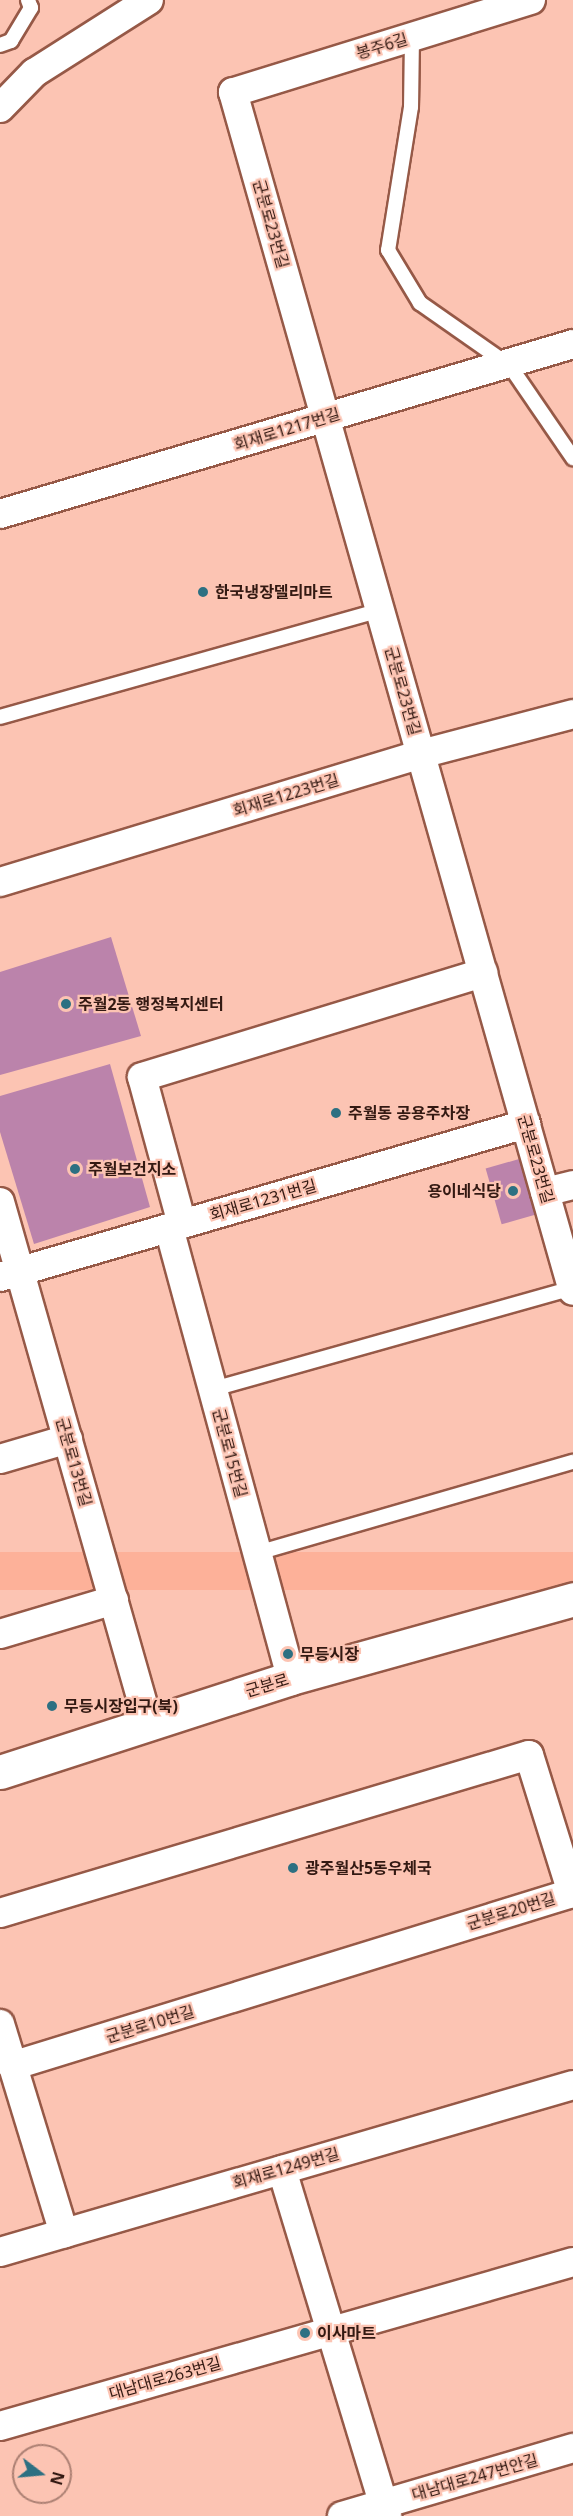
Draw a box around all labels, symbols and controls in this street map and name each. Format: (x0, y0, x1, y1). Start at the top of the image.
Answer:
street label: 봉주6길 (354, 29, 410, 63)
street label: 군분로23번길 (249, 177, 293, 271)
street label: 회재로1217번길 (231, 404, 343, 454)
place label: 한국냉장델리마트 (215, 582, 333, 602)
marker: 한국냉장델리마트 (196, 585, 210, 599)
street label: 군분로23번길 (381, 644, 425, 738)
street label: 회재로1223번길 (230, 770, 342, 820)
place label: 주월2동 행정복지센터 (78, 994, 224, 1014)
marker: 주월2동 행정복지센터 (59, 997, 73, 1011)
place label: 주월동 공용주차장 (348, 1103, 470, 1123)
marker: 주월동 공용주차장 (329, 1106, 343, 1120)
street label: 군분로23번길 (514, 1112, 558, 1206)
place label: 주월보건지소 (88, 1159, 176, 1179)
marker: 주월보건지소 (66, 1160, 84, 1178)
street label: 회재로1231번길 (207, 1176, 319, 1224)
place label: 용이네식당 (427, 1181, 501, 1201)
marker: 용이네식당 (506, 1184, 520, 1198)
street label: 군분로15번길 (209, 1406, 251, 1500)
street label: 군분로13번길 (52, 1415, 96, 1509)
place label: 무등시장 (300, 1644, 359, 1664)
marker: 무등시장 (281, 1647, 295, 1661)
street label: 군분로 (243, 1669, 291, 1701)
place label: 무등시장입구(북) (64, 1696, 178, 1716)
marker: 무등시장입구(북) (45, 1699, 59, 1713)
place label: 광주월산5동우체국 (305, 1858, 432, 1878)
marker: 광주월산5동우체국 (286, 1861, 300, 1875)
street label: 군분로20번길 (464, 1888, 558, 1934)
street label: 군분로10번길 (103, 2001, 197, 2047)
street label: 회재로1249번길 (230, 2144, 342, 2192)
place label: 이사마트 (317, 2323, 376, 2343)
marker: 이사마트 (298, 2326, 312, 2340)
street label: 대남대로263번길 (107, 2353, 223, 2403)
north arrow (12, 2444, 72, 2504)
street label: 대남대로247번안길 (410, 2450, 540, 2504)
text: N (45, 2469, 70, 2488)

